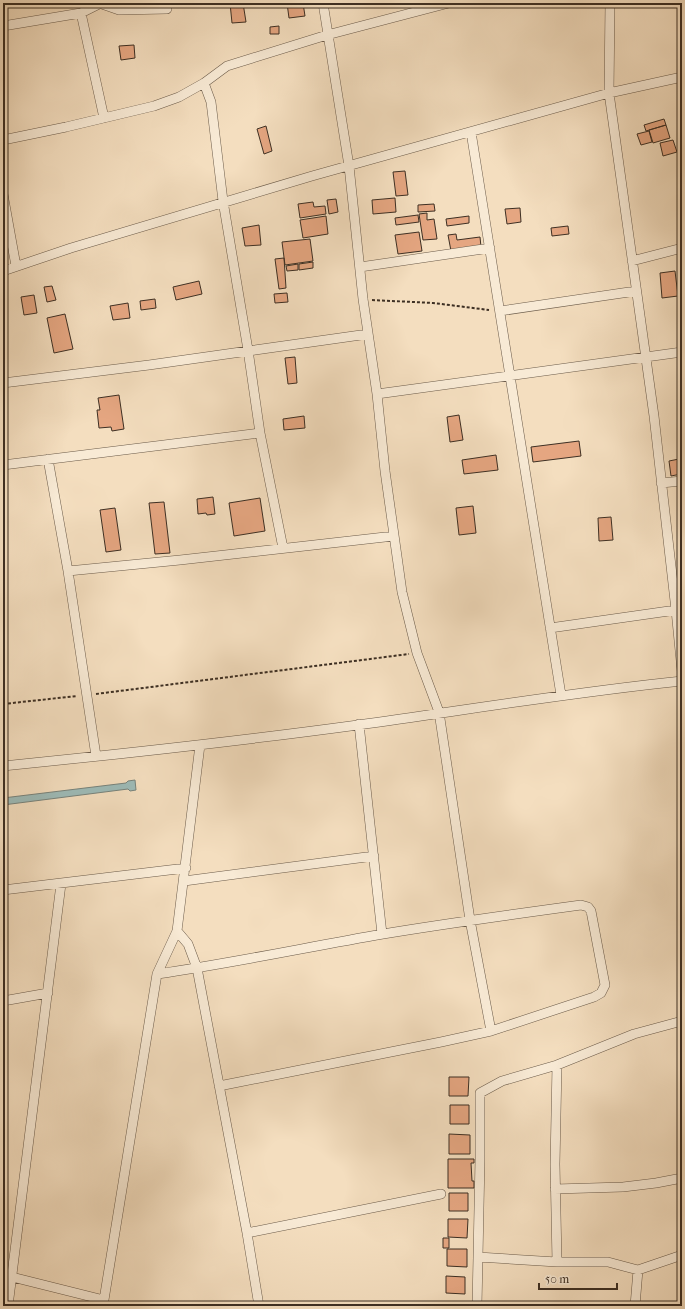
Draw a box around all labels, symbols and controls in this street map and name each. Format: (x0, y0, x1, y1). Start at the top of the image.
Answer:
scale bar (539, 1265, 617, 1291)
text: 50 m (545, 1272, 569, 1286)

